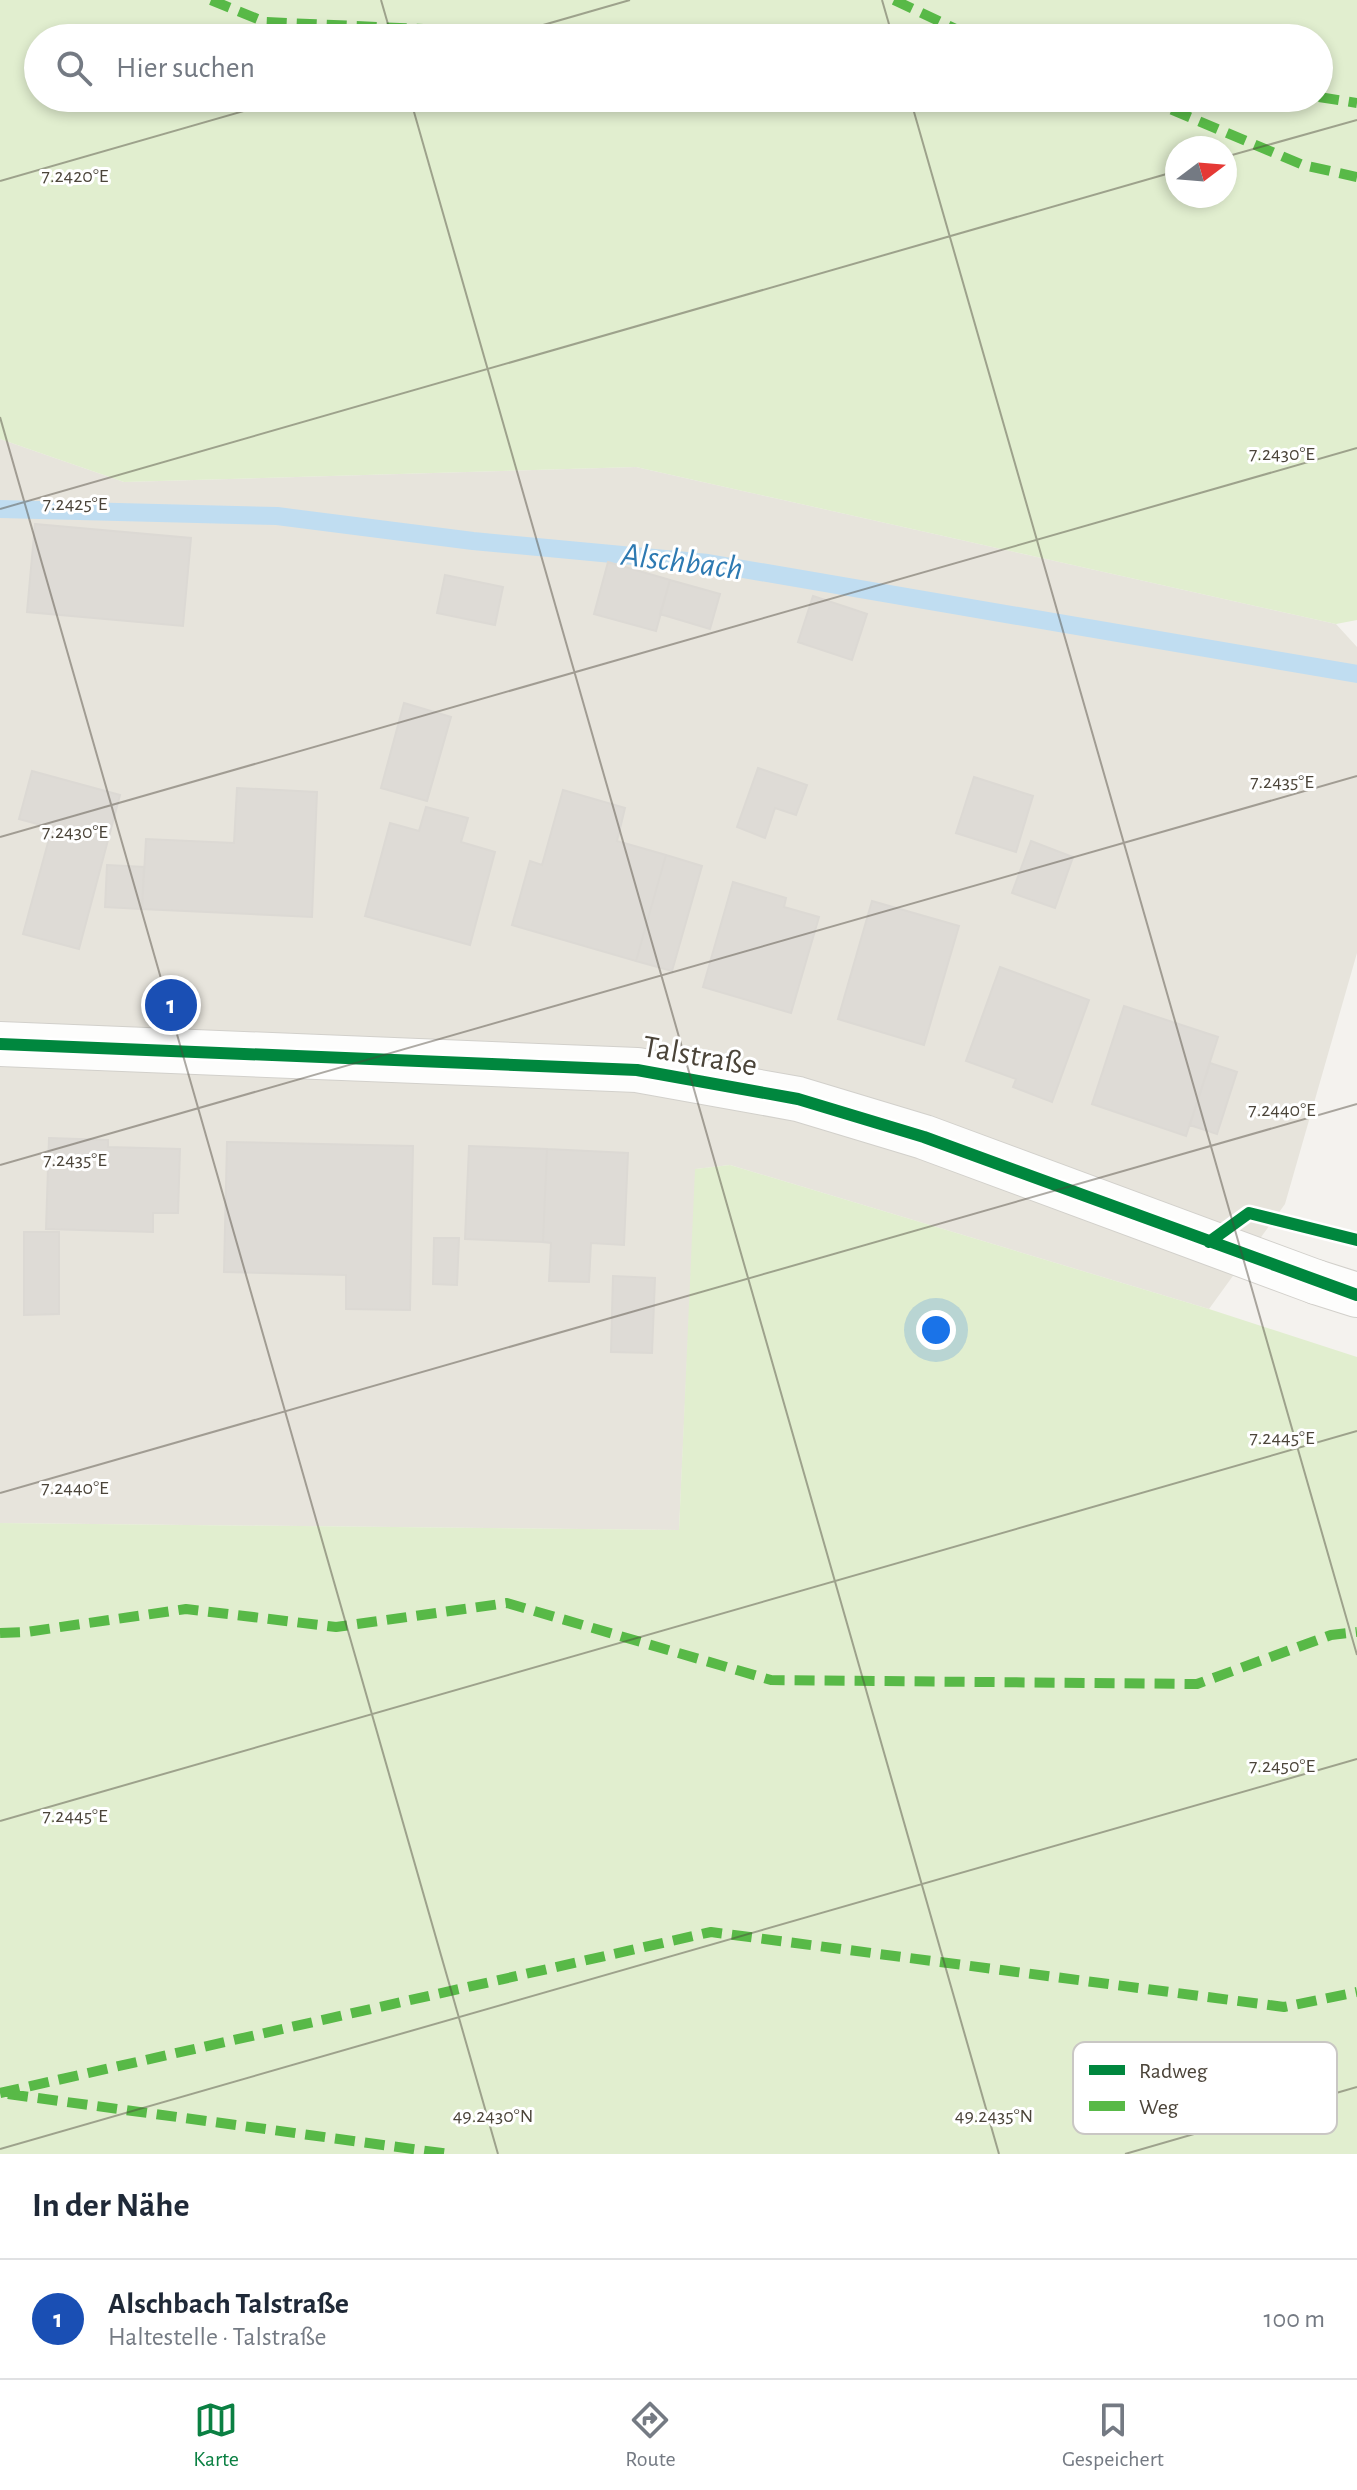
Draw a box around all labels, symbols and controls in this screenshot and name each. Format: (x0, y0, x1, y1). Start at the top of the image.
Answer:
search box (24, 24, 1333, 112)
icon: search (52, 46, 96, 90)
text: Hier suchen (116, 53, 255, 83)
north arrow (1165, 136, 1237, 208)
text: 7.2420°E (42, 166, 109, 186)
text: 7.2430°E (1249, 444, 1315, 464)
text: 7.2425°E (43, 494, 108, 514)
water label: Alschbach (618, 538, 745, 586)
text: 7.2435°E (1250, 772, 1314, 792)
text: 7.2430°E (42, 822, 108, 842)
pin: 1 (145, 975, 197, 1035)
street label: Talstraße (640, 1030, 760, 1082)
text: 7.2440°E (1248, 1100, 1316, 1120)
text: 7.2435°E (43, 1150, 107, 1170)
your location (916, 1310, 956, 1350)
text: 7.2445°E (1249, 1428, 1315, 1448)
text: 7.2440°E (41, 1478, 109, 1498)
text: 7.2450°E (1249, 1756, 1315, 1776)
text: 7.2445°E (42, 1806, 108, 1826)
legend (1073, 2042, 1337, 2134)
text: Radweg (1139, 2060, 1208, 2082)
text: Weg (1139, 2096, 1179, 2118)
text: 49.2430°N (453, 2106, 533, 2126)
text: 49.2435°N (955, 2106, 1033, 2126)
text: In der Nähe (32, 2189, 189, 2223)
text: Alschbach Talstraße (108, 2289, 349, 2319)
text: 1 (53, 2306, 63, 2332)
text: 100 m (1264, 2306, 1325, 2332)
text: Haltestelle · Talstraße (108, 2324, 326, 2350)
tab: Karte (193, 2398, 239, 2472)
tab: Route (625, 2398, 676, 2472)
tab: Gespeichert (1062, 2398, 1164, 2472)

